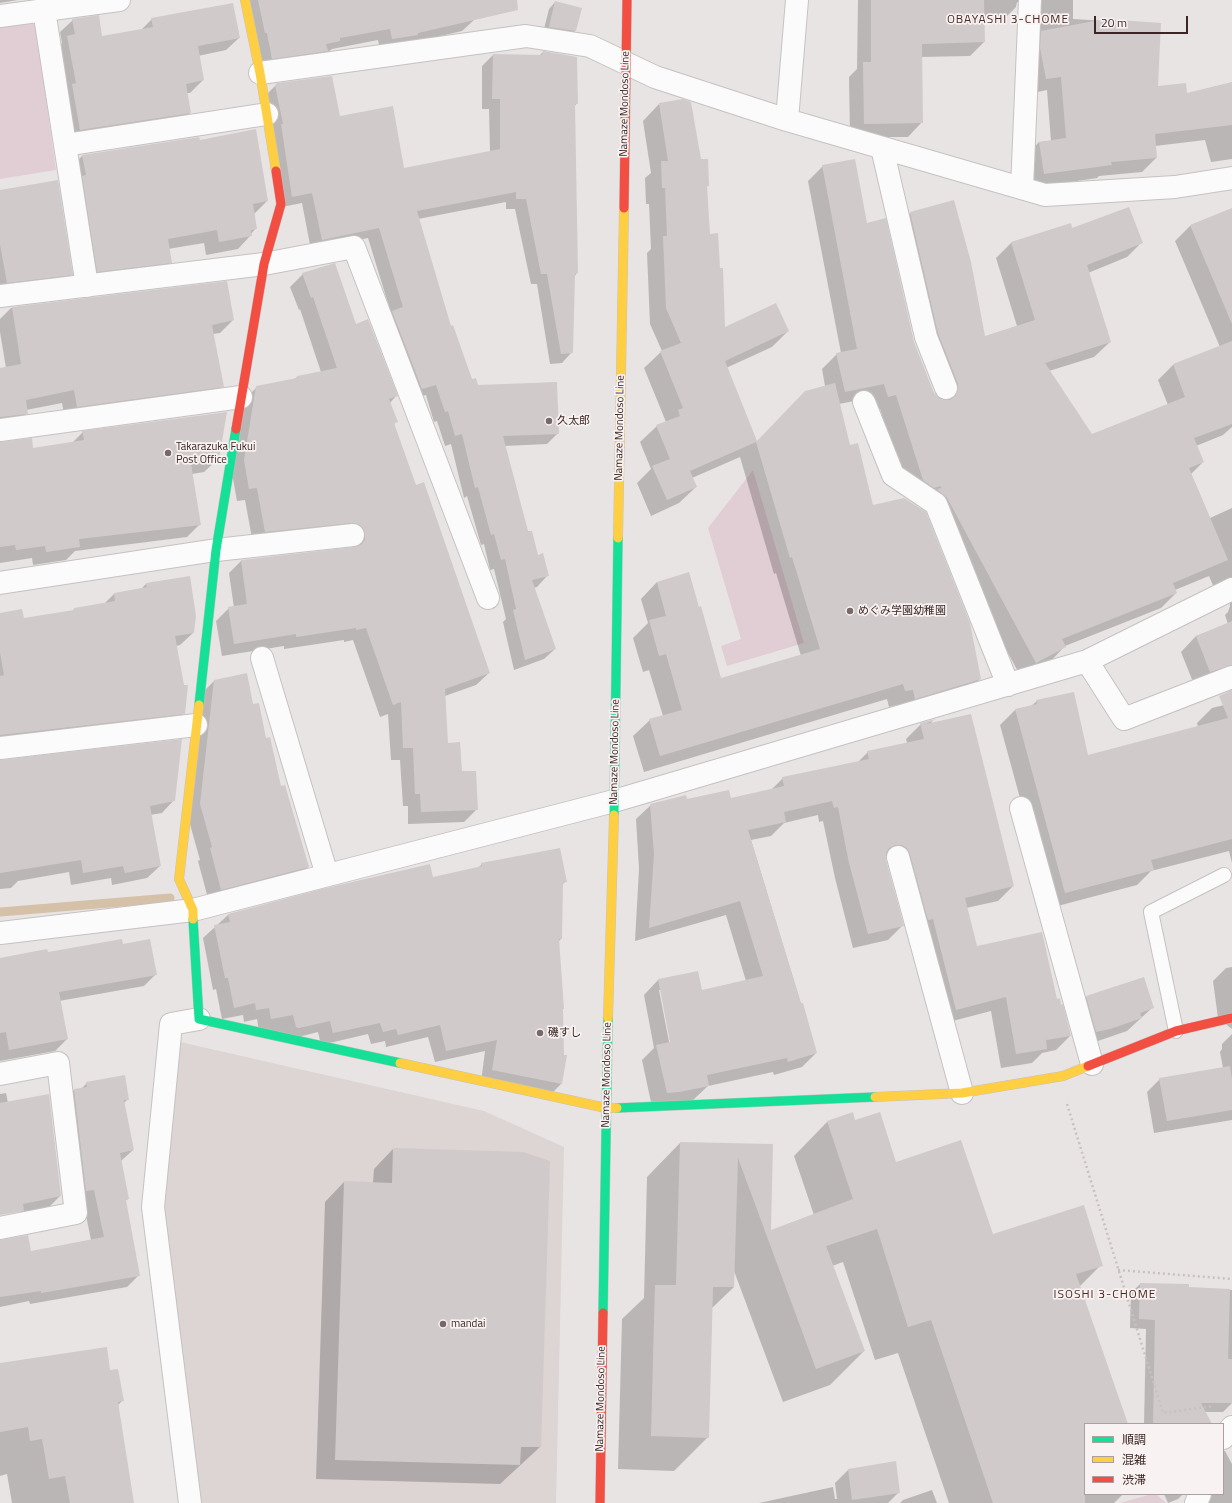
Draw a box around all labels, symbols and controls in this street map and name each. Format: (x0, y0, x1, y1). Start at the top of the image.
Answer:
scale bar (1096, 8, 1190, 34)
district label: OBAYASHI 3-CHOME (947, 13, 1069, 27)
text: 20 m (1101, 13, 1127, 32)
street label: Namaze Mondoso Line (617, 51, 633, 157)
street label: Namaze Mondoso Line (612, 375, 628, 481)
place label: 久太郎 (557, 414, 590, 428)
marker: 久太郎 (544, 416, 554, 426)
place label: Takarazuka Fukui Post Office (176, 440, 255, 466)
marker: Takarazuka Fukui Post Office (163, 448, 173, 458)
place label: めぐみ学園幼稚園 (858, 604, 946, 618)
marker: めぐみ学園幼稚園 (845, 606, 855, 616)
street label: Namaze Mondoso Line (607, 699, 623, 805)
street label: Namaze Mondoso Line (599, 1022, 615, 1128)
place label: 磯すし (548, 1026, 581, 1040)
marker: 磯すし (535, 1028, 545, 1038)
district label: ISOSHI 3-CHOME (1054, 1288, 1156, 1302)
place label: mandai (451, 1317, 485, 1331)
marker: mandai (438, 1319, 448, 1329)
street label: Namaze Mondoso Line (593, 1346, 609, 1452)
legend (1084, 1423, 1224, 1495)
text: 順調 (1122, 1430, 1146, 1449)
text: 混雑 (1122, 1450, 1146, 1469)
text: 渋滞 (1122, 1470, 1146, 1489)

